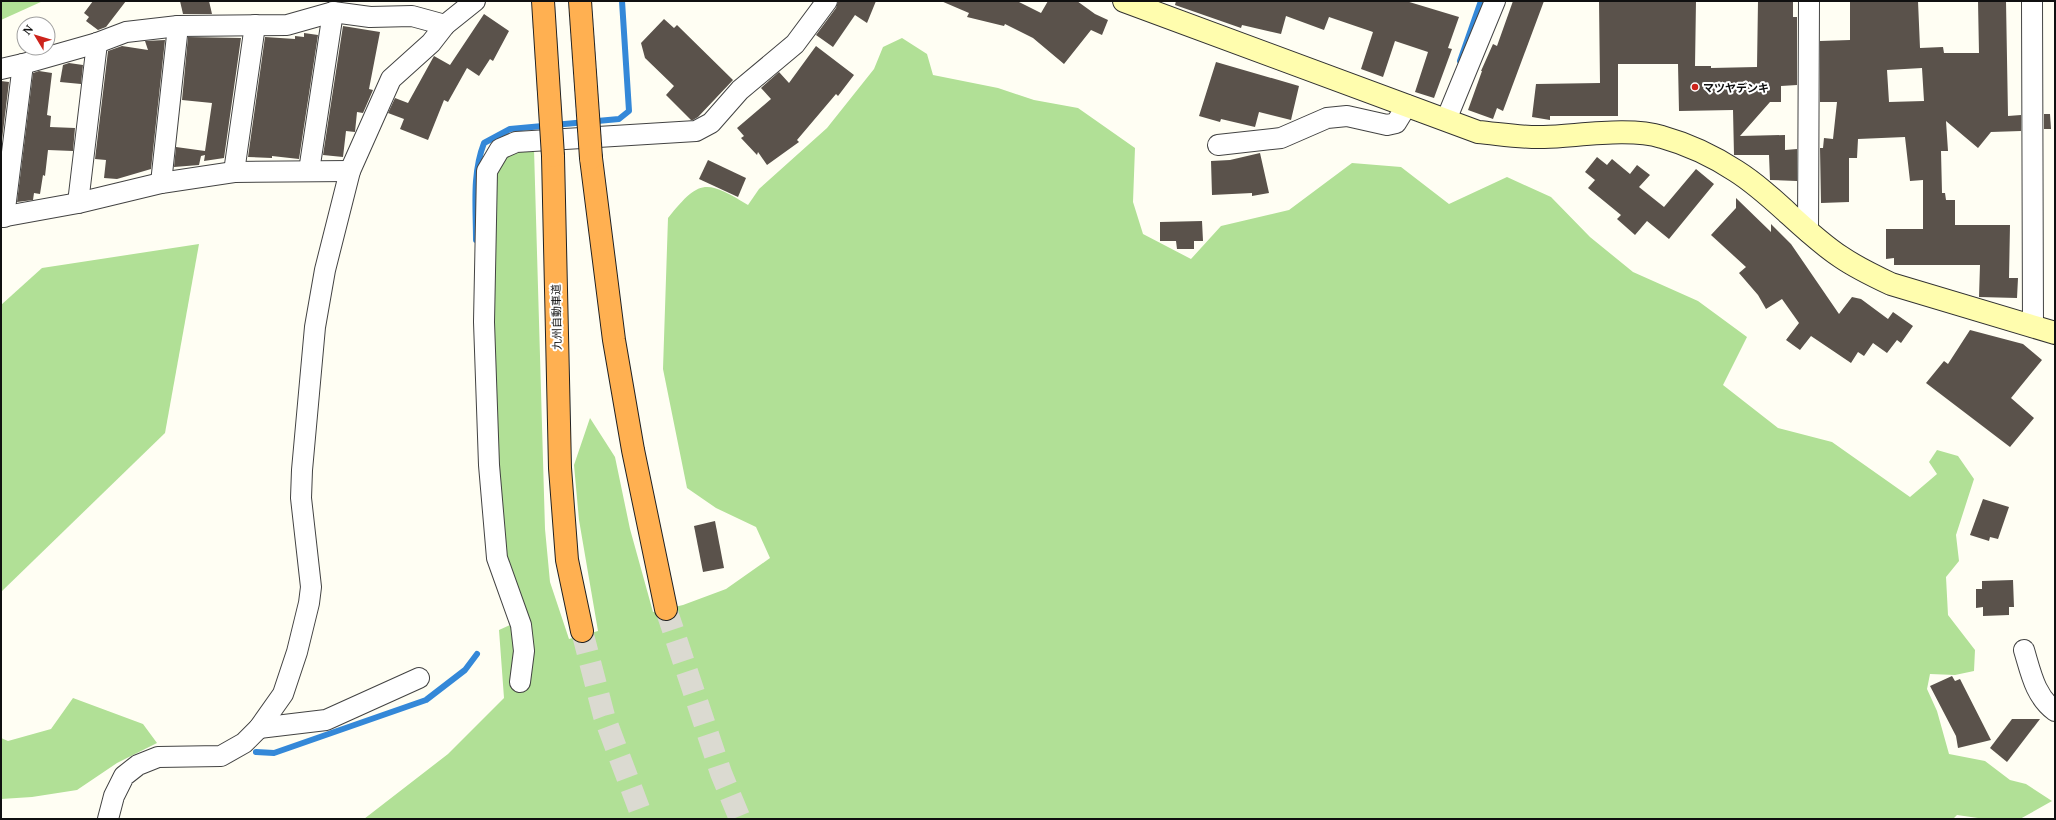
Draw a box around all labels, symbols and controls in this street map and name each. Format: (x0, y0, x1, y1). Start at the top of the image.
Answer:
north arrow (16, 16, 56, 56)
text: N (19, 21, 37, 38)
place label: マツヤデンキ (1703, 80, 1769, 95)
marker: マツヤデンキ (1690, 82, 1700, 92)
street label: 九州自動車道 (548, 284, 564, 350)

